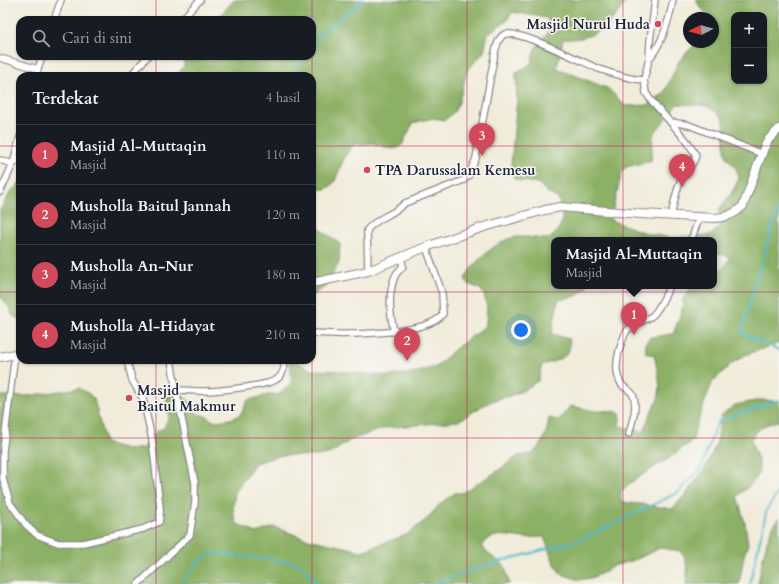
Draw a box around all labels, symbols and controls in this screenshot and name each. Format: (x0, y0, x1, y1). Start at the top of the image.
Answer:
north arrow (683, 12, 719, 48)
map controls (731, 12, 767, 84)
button: + (731, 12, 767, 48)
place label: Masjid Nurul Huda (526, 15, 650, 34)
search box (16, 16, 316, 60)
marker: Masjid Nurul Huda (653, 19, 663, 29)
icon: search (30, 27, 52, 49)
text: Cari di sini (62, 28, 132, 48)
button: − (731, 48, 767, 84)
text: Terdekat (32, 87, 98, 110)
text: 4 hasil (266, 89, 300, 107)
pin: 3 (469, 123, 495, 156)
text: Masjid Al-Muttaqin (70, 136, 207, 156)
text: 1 (42, 146, 48, 164)
text: 110 m (266, 146, 300, 164)
pin: 4 (669, 154, 695, 187)
text: Masjid (70, 156, 106, 174)
place label: TPA Darussalam Kemesu (375, 161, 535, 180)
marker: TPA Darussalam Kemesu (362, 165, 372, 175)
text: Musholla Baitul Jannah (70, 196, 231, 216)
text: 2 (42, 206, 48, 224)
text: 120 m (266, 206, 300, 224)
text: Masjid (70, 216, 106, 234)
popup (551, 237, 717, 289)
text: Masjid Al-Muttaqin (566, 244, 702, 264)
text: Musholla An-Nur (70, 256, 193, 276)
text: Masjid (566, 264, 602, 282)
text: 3 (42, 266, 48, 284)
text: 180 m (266, 266, 300, 284)
text: Masjid (70, 276, 106, 294)
pin: 1 (621, 302, 647, 335)
text: Musholla Al-Hidayat (70, 316, 215, 336)
your location (511, 320, 531, 340)
text: 4 (42, 326, 48, 344)
text: 210 m (266, 326, 300, 344)
pin: 2 (394, 328, 420, 361)
text: Masjid (70, 336, 106, 354)
place label: Masjid Baitul Makmur (137, 381, 236, 416)
marker: Masjid Baitul Makmur (124, 393, 134, 403)

